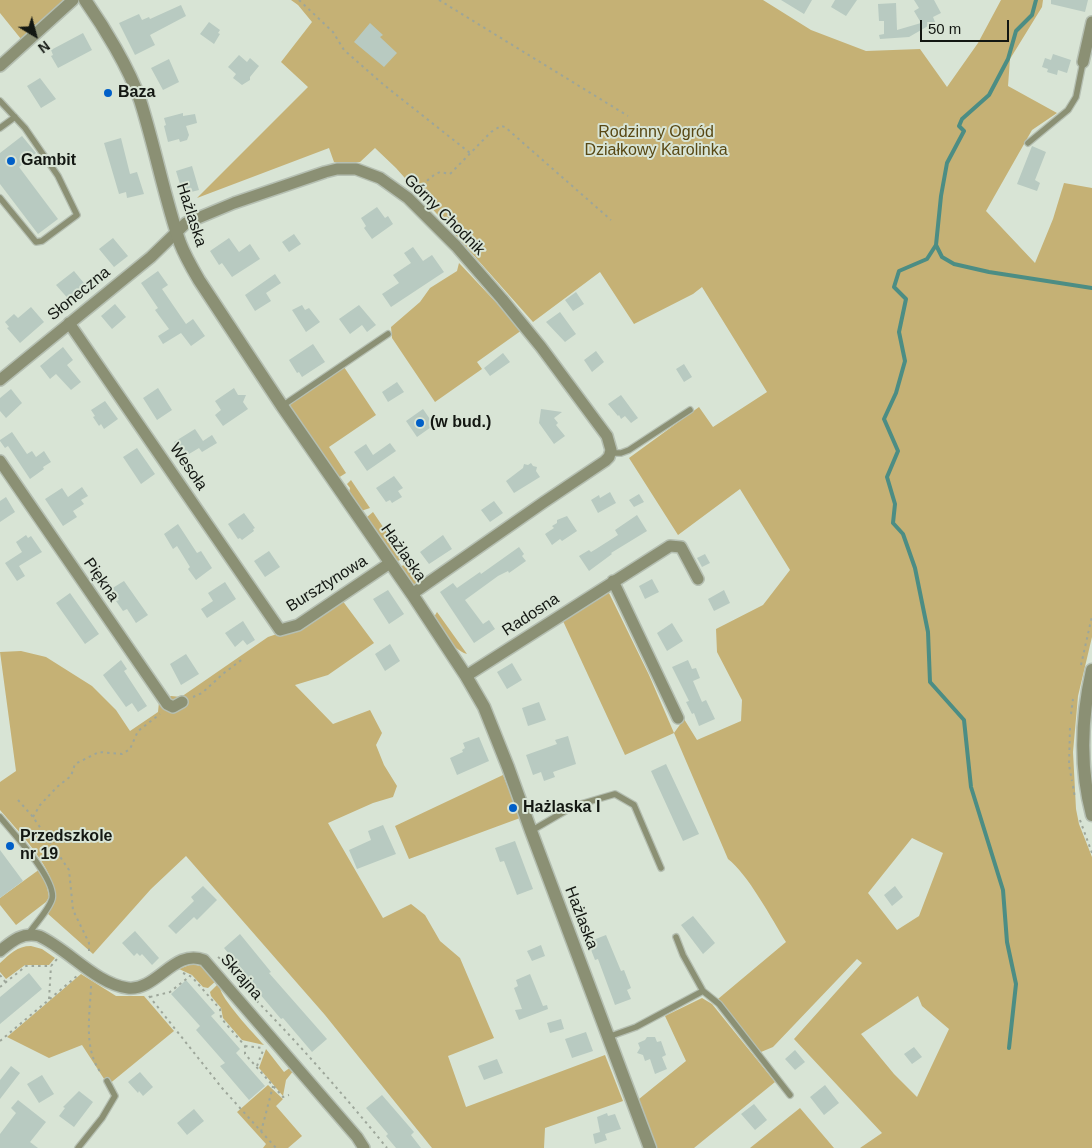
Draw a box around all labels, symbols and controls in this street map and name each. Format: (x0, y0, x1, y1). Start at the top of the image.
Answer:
north arrow (10, 10, 60, 60)
scale bar (922, 10, 1011, 42)
text: 50 m (928, 20, 961, 37)
text: N (35, 38, 53, 56)
place label: Baza (118, 83, 155, 103)
marker: Baza (102, 87, 114, 99)
park label: Rodzinny Ogród Działkowy Karolinka (584, 123, 728, 161)
place label: Gambit (21, 151, 76, 171)
marker: Gambit (5, 155, 17, 167)
street label: Górny Chodnik (399, 170, 489, 260)
street label: Hażlaska (172, 181, 210, 249)
street label: Słoneczna (44, 263, 114, 325)
place label: (w bud.) (430, 413, 491, 433)
marker: (w bud.) (414, 417, 426, 429)
street label: Wesoła (165, 440, 211, 494)
street label: Hażlaska (376, 521, 430, 585)
street label: Bursztynowa (283, 552, 371, 616)
street label: Piękna (79, 554, 123, 606)
street label: Radosna (499, 590, 563, 640)
place label: Hażlaska I (523, 798, 600, 818)
marker: Hażlaska I (507, 802, 519, 814)
place label: Przedszkole nr 19 (20, 827, 112, 865)
marker: Przedszkole nr 19 (4, 840, 16, 852)
street label: Hażlaska (560, 884, 602, 952)
street label: Skrajna (216, 950, 266, 1004)

